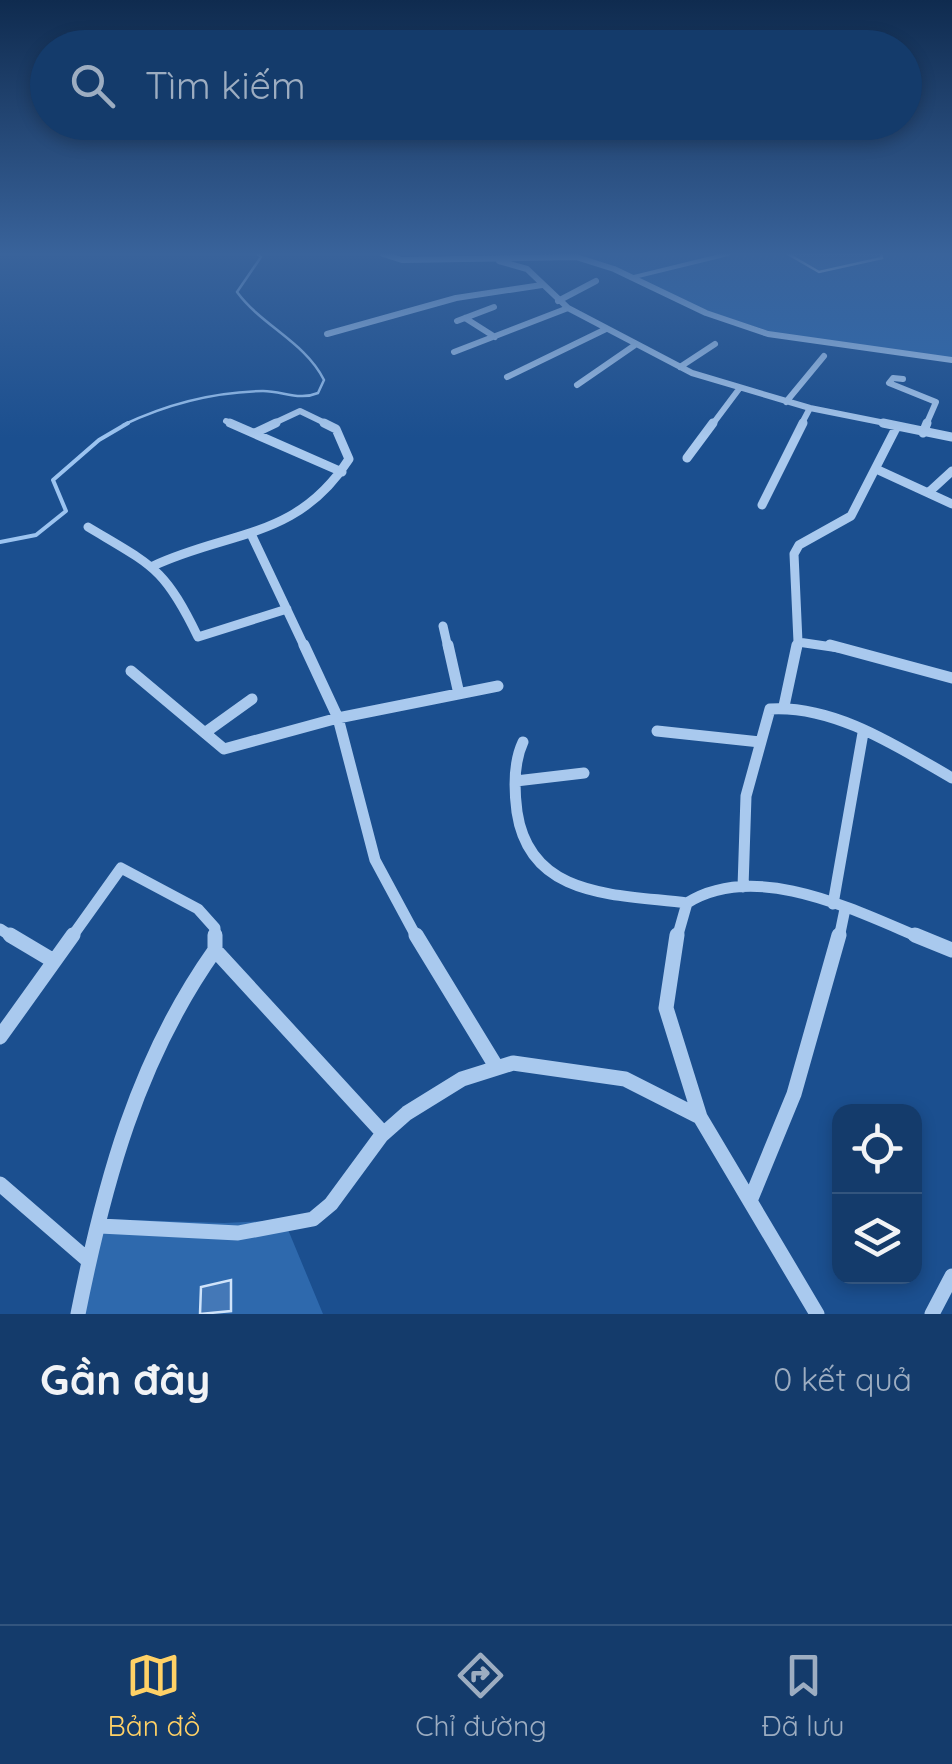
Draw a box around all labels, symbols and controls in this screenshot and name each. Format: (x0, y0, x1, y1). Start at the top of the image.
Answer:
search box (30, 30, 922, 140)
icon: search (65, 58, 120, 113)
text: Tìm kiếm (145, 61, 306, 109)
map controls (832, 1104, 922, 1284)
button: locate (832, 1104, 922, 1194)
button: layers (832, 1194, 922, 1284)
text: Gần đây (40, 1353, 210, 1406)
text: 0 kết quả (773, 1359, 912, 1399)
tab: Bản đồ (107, 1648, 200, 1743)
tab: Chỉ đường (415, 1648, 547, 1743)
tab: Đã lưu (762, 1648, 845, 1743)

